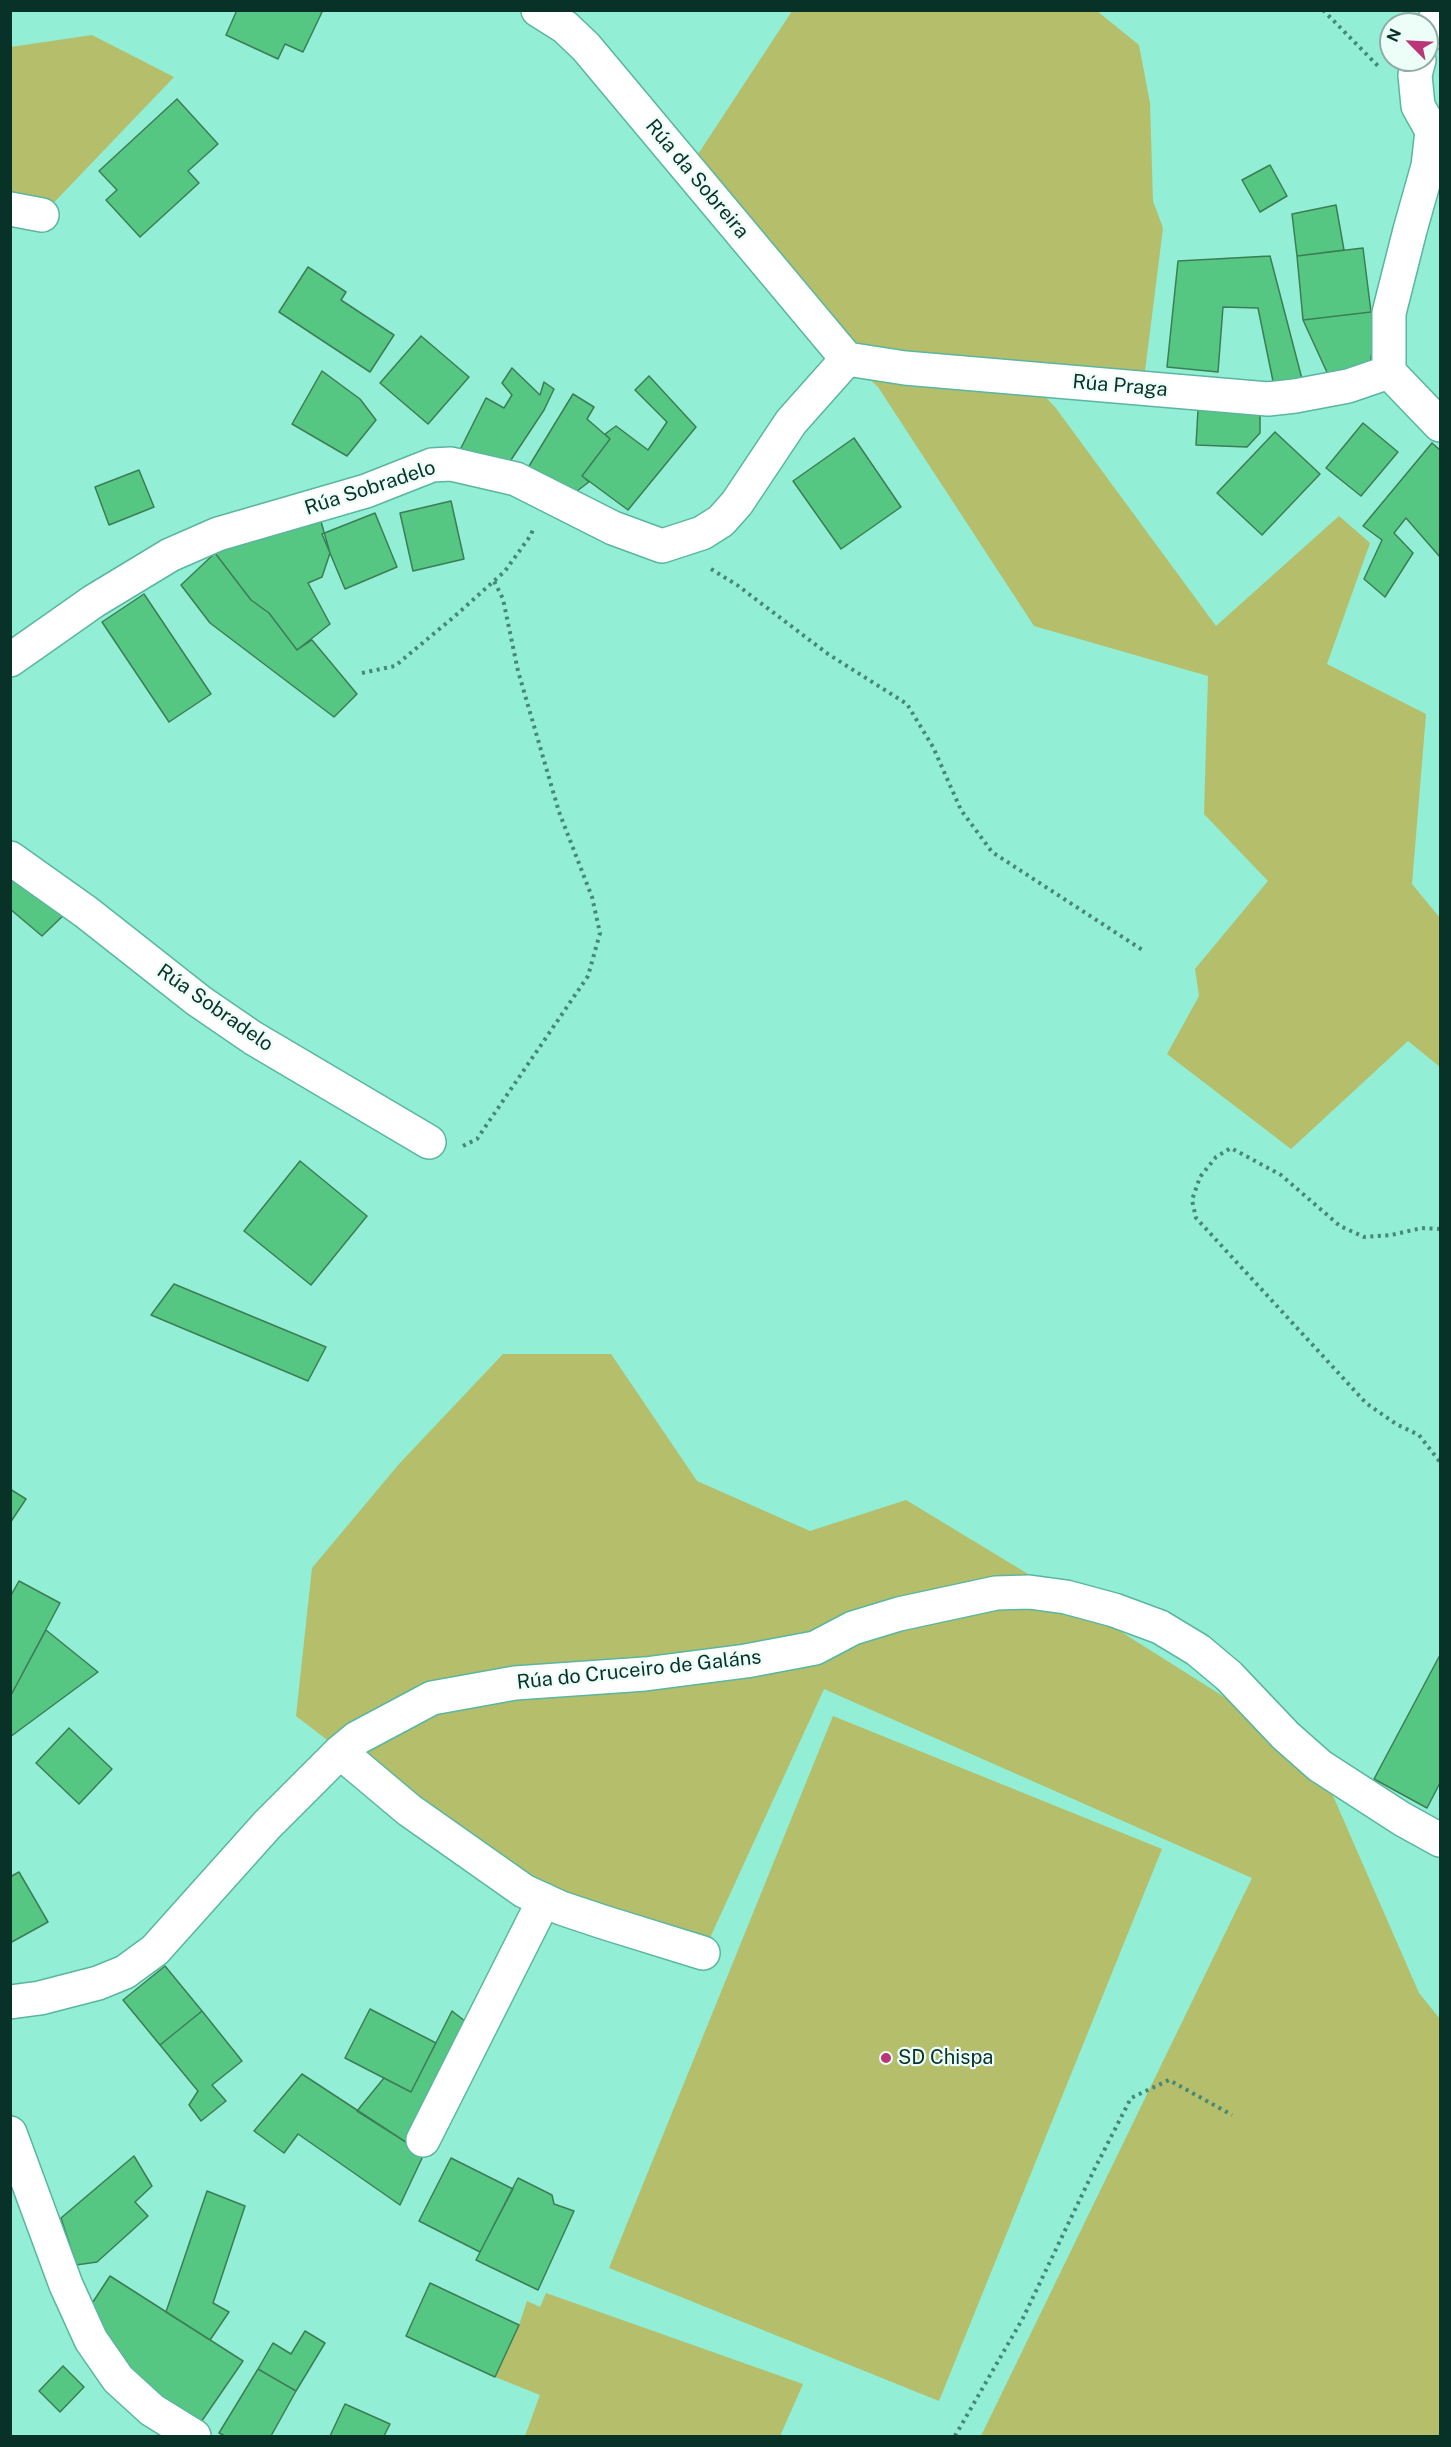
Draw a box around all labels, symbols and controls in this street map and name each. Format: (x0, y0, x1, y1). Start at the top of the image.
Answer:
north arrow (1379, 12, 1439, 72)
text: N (1383, 26, 1405, 45)
street label: Rúa da Sobreira (640, 115, 754, 243)
street label: Rúa Praga (1071, 370, 1169, 402)
street label: Rúa Sobradelo (302, 456, 438, 520)
street label: Rúa Sobradelo (152, 959, 278, 1057)
street label: Rúa do Cruceiro de Galáns (516, 1645, 762, 1695)
place label: SD Chispa (898, 2046, 993, 2070)
marker: SD Chispa (879, 2051, 893, 2065)

